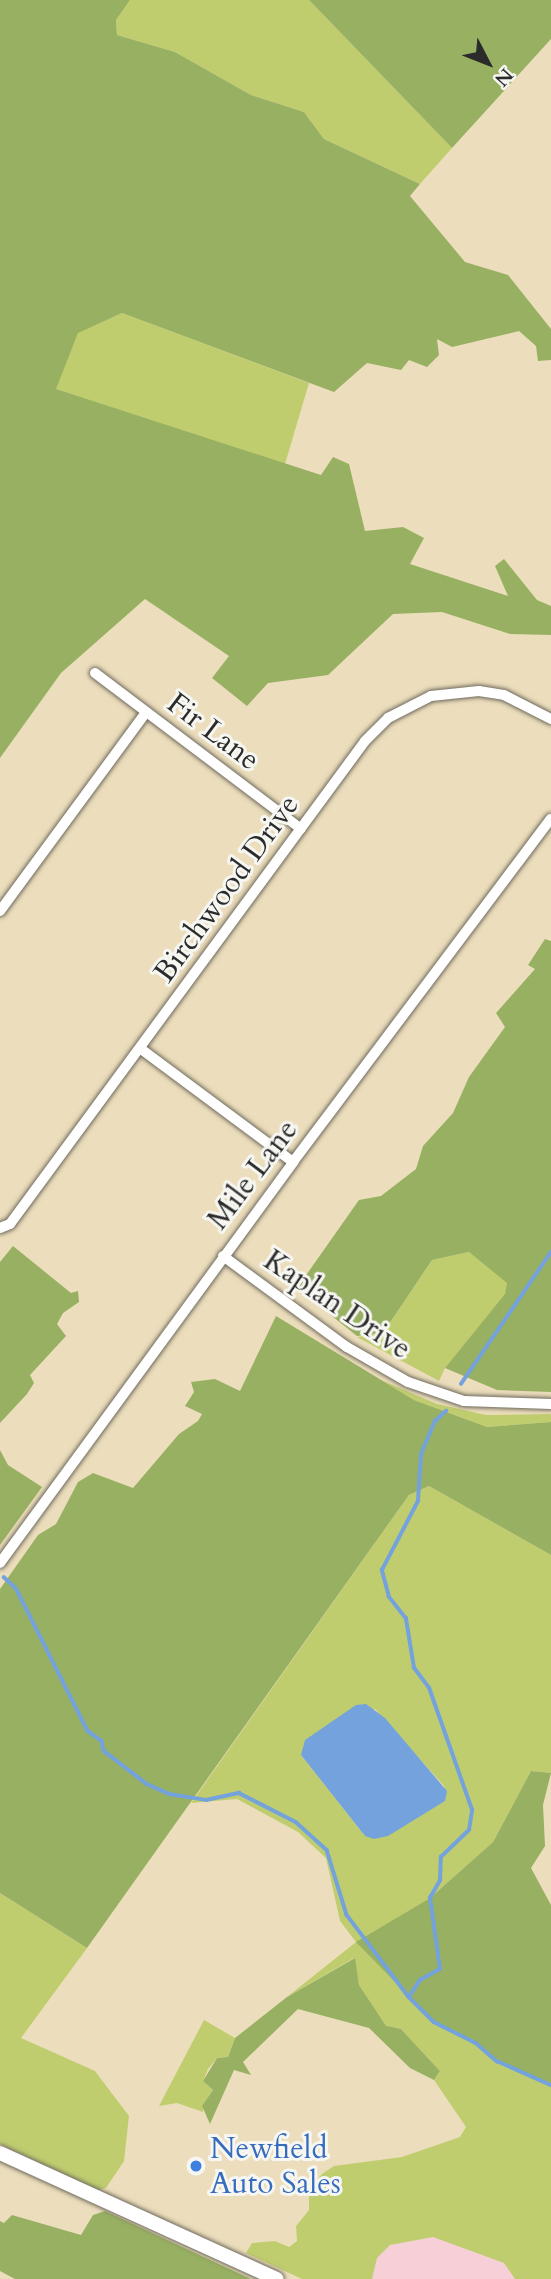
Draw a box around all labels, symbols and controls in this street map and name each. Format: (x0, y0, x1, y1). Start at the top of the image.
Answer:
north arrow (453, 28, 523, 98)
text: N (488, 62, 519, 92)
street label: Fir Lane (160, 686, 266, 778)
street label: Birchwood Drive (147, 788, 307, 990)
street label: Mile Lane (200, 1113, 306, 1237)
street label: Kaplan Drive (257, 1243, 417, 1367)
place label: Newfield Auto Sales (210, 2131, 341, 2202)
marker: Newfield Auto Sales (188, 2158, 204, 2174)

